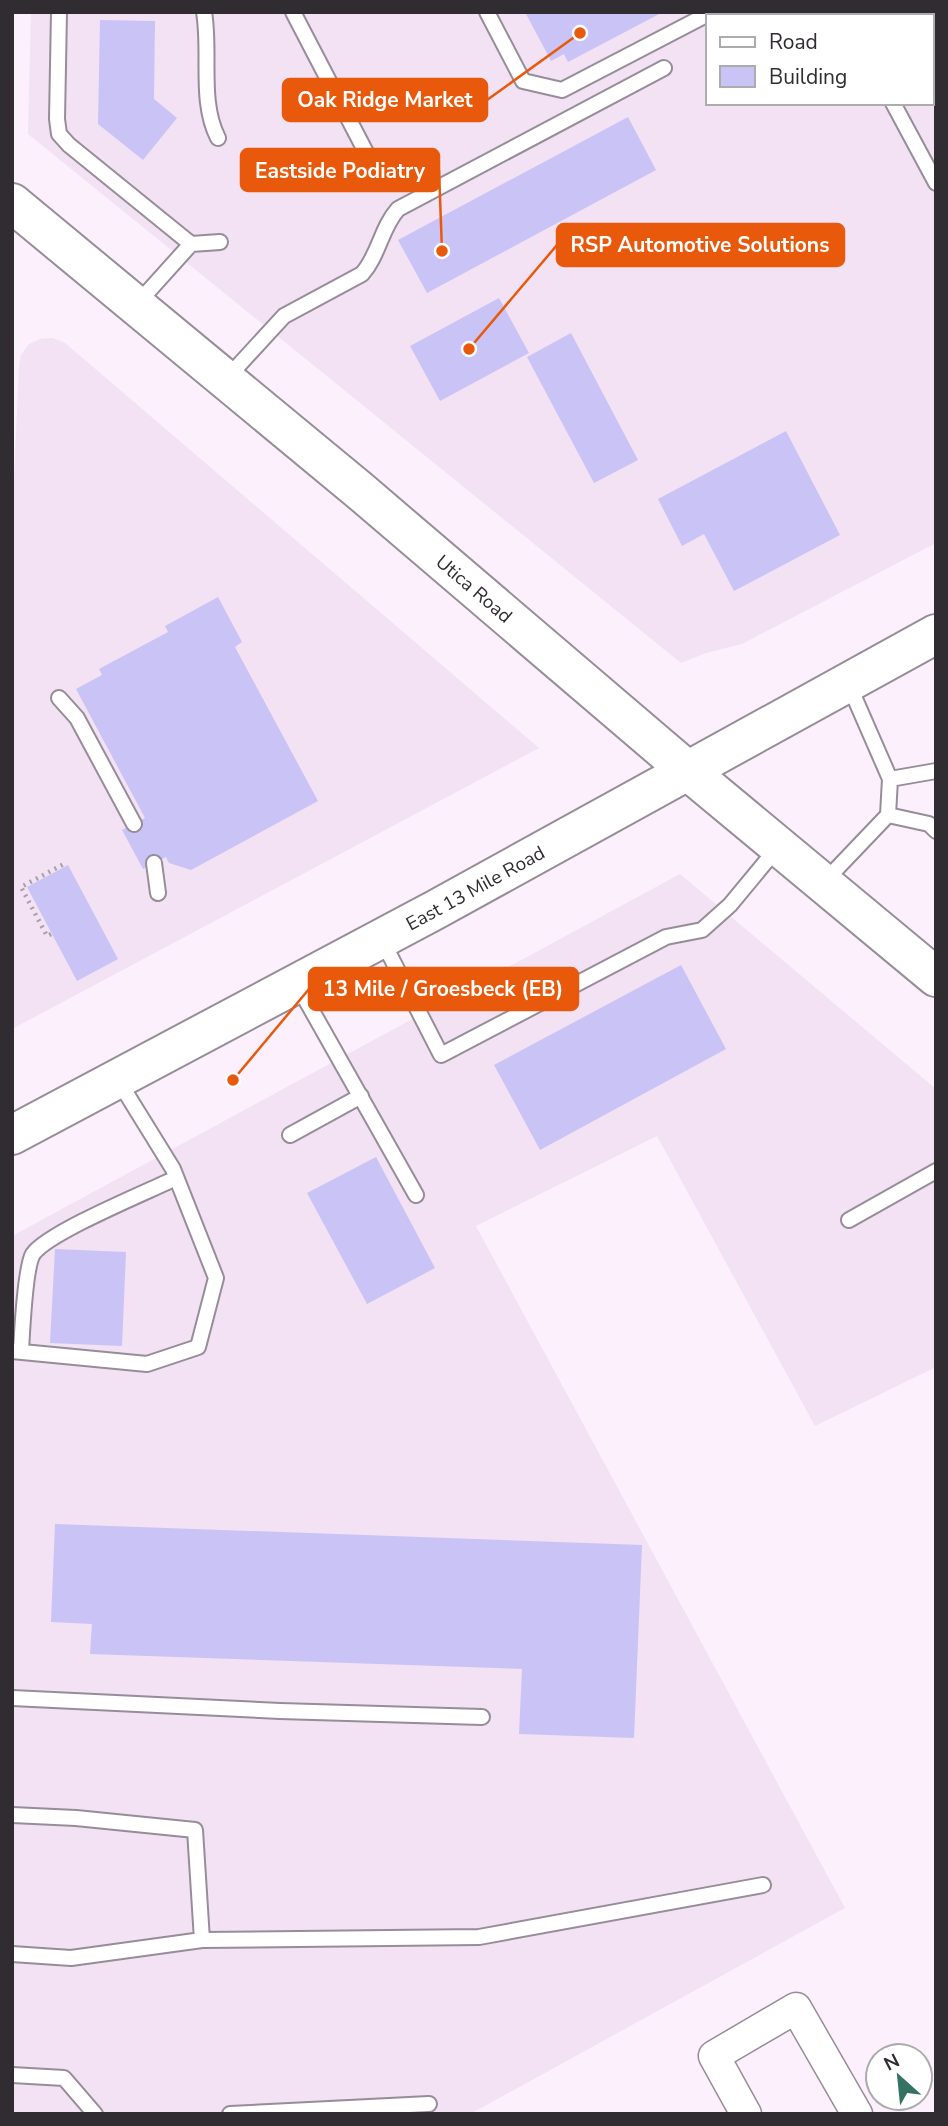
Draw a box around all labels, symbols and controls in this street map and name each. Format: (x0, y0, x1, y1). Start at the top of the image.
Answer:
legend (706, 14, 934, 105)
text: Road (769, 28, 818, 56)
text: Building (769, 63, 847, 91)
callout: Oak Ridge Market (283, 79, 487, 121)
text: Oak Ridge Market (297, 86, 474, 114)
callout: Eastside Podiatry (241, 149, 439, 191)
text: Eastside Podiatry (255, 157, 426, 185)
callout: RSP Automotive Solutions (557, 224, 844, 266)
text: RSP Automotive Solutions (571, 231, 829, 259)
street label: Utica Road (430, 549, 517, 629)
street label: East 13 Mile Road (402, 840, 550, 937)
callout: 13 Mile / Groesbeck (EB) (309, 968, 578, 1010)
text: 13 Mile / Groesbeck (EB) (323, 975, 563, 1003)
north arrow (864, 2042, 934, 2112)
text: N (879, 2048, 904, 2078)

